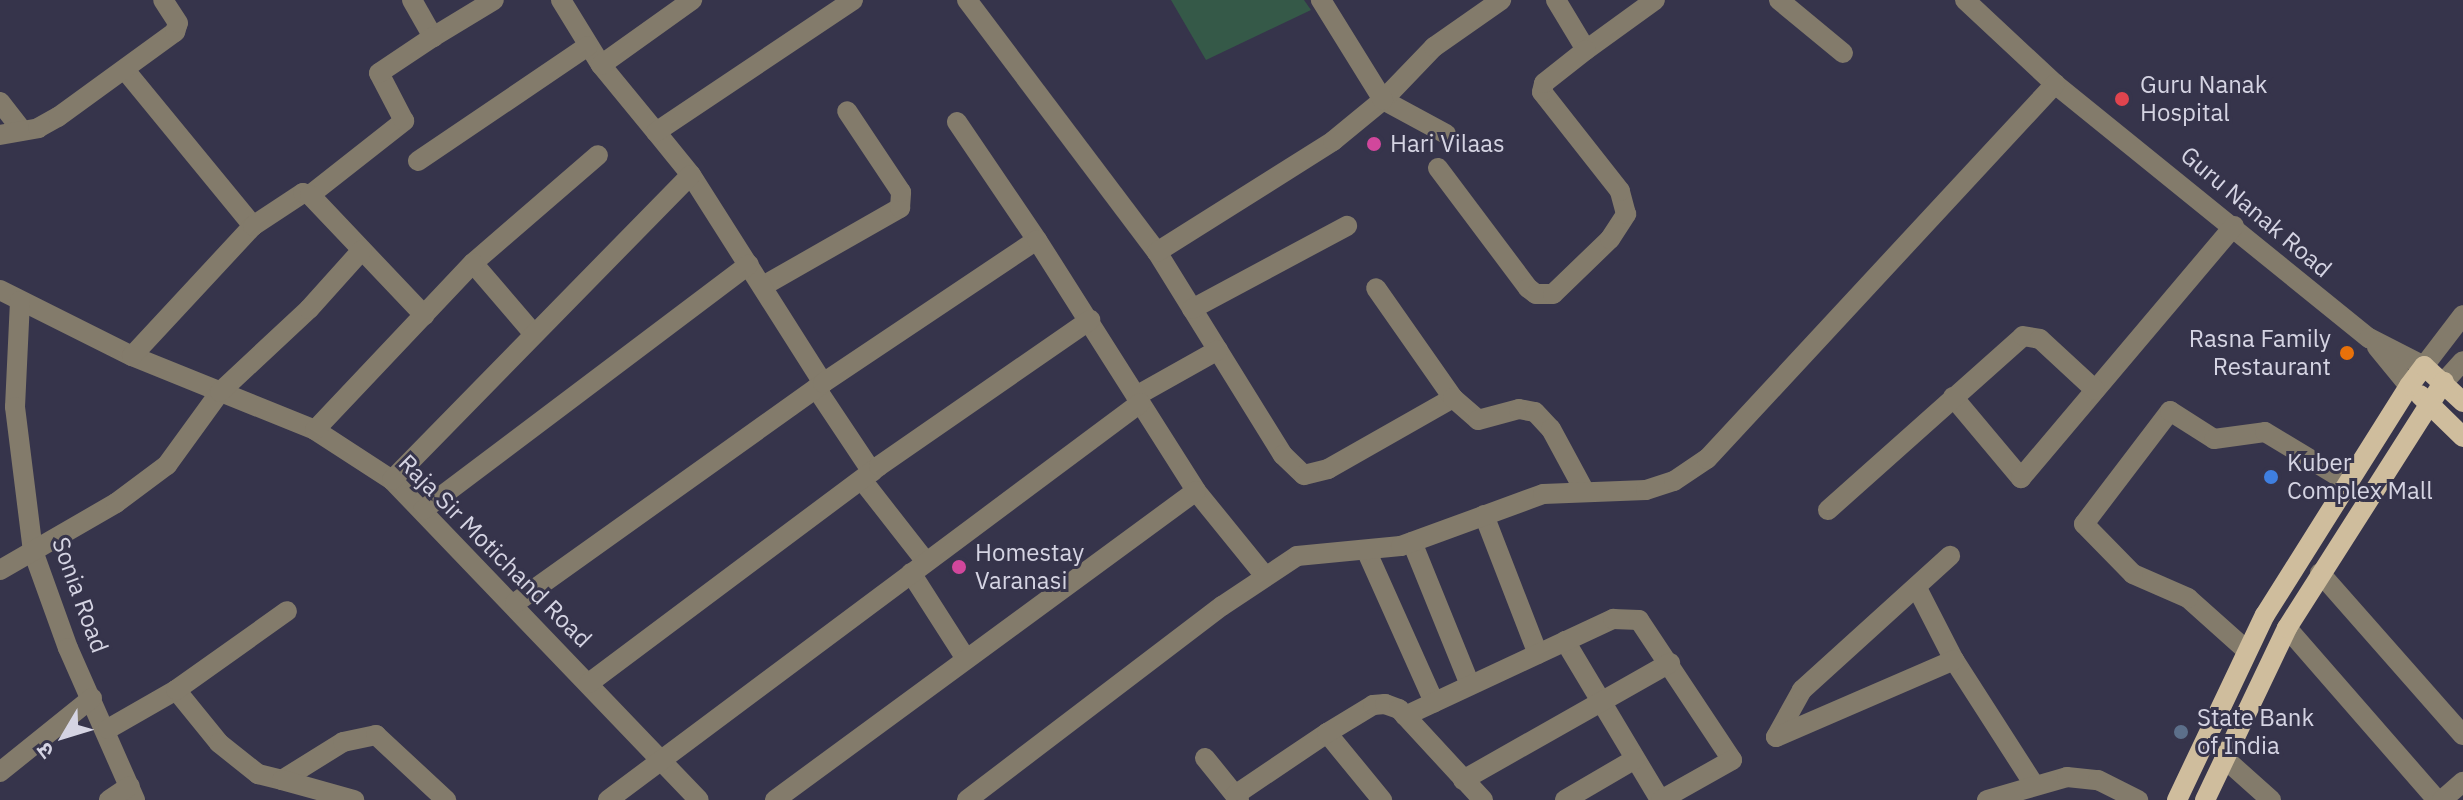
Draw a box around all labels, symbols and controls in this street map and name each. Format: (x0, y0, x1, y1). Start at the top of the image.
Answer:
place label: Guru Nanak Hospital (2140, 71, 2267, 127)
marker: Guru Nanak Hospital (2111, 88, 2133, 110)
place label: Hari Vilaas (1390, 130, 1505, 158)
marker: Hari Vilaas (1365, 135, 1383, 153)
street label: Guru Nanak Road (2175, 141, 2337, 283)
place label: Rasna Family Restaurant (2189, 325, 2331, 381)
marker: Rasna Family Restaurant (2338, 344, 2356, 362)
street label: Raja Sir Motichand Road (393, 449, 597, 653)
place label: Kuber Complex Mall (2287, 449, 2433, 505)
marker: Kuber Complex Mall (2262, 468, 2280, 486)
street label: Sonia Road (46, 533, 114, 657)
place label: Homestay Varanasi (975, 539, 1084, 595)
marker: Homestay Varanasi (950, 558, 968, 576)
north arrow (24, 696, 104, 776)
place label: State Bank of India (2197, 704, 2314, 760)
marker: State Bank of India (2172, 723, 2190, 741)
text: उ (29, 737, 60, 765)

